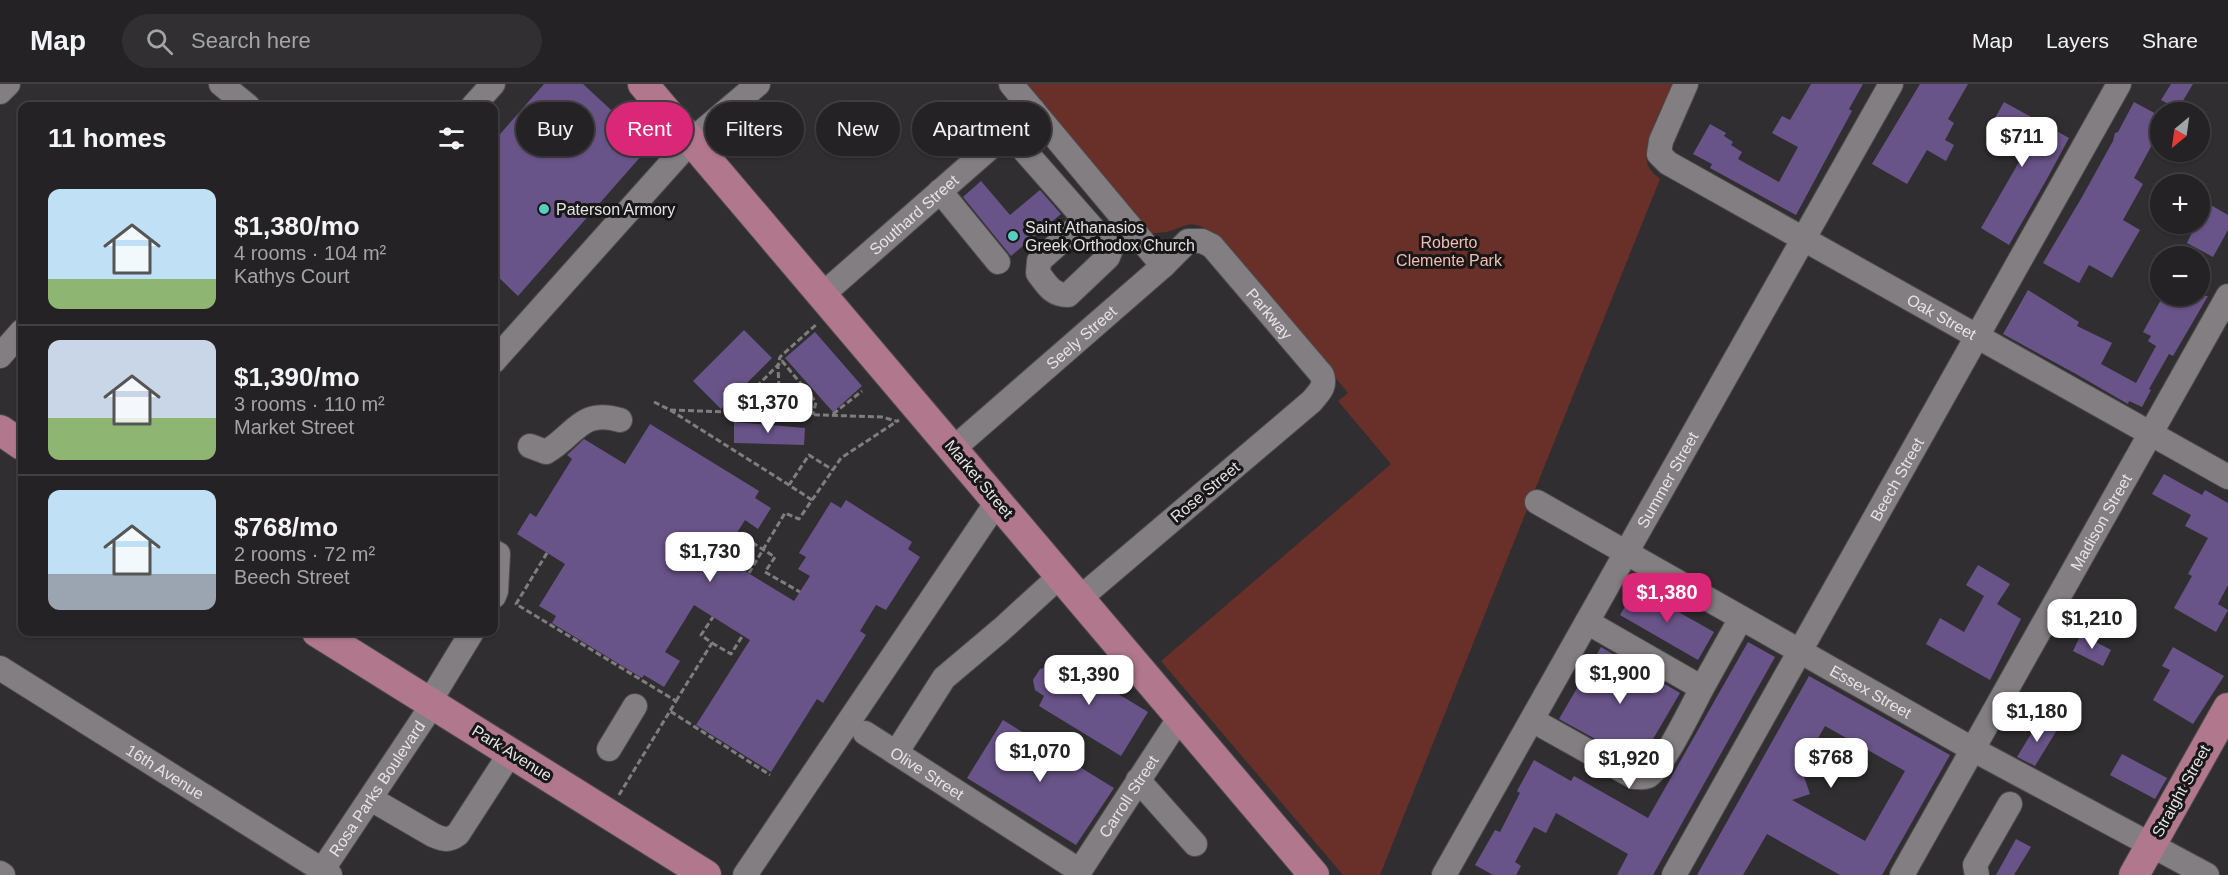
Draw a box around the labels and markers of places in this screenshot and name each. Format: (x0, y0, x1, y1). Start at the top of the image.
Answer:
pin: $711 (1986, 117, 2058, 168)
place label: Paterson Armory (556, 201, 675, 218)
marker: Paterson Armory (537, 202, 551, 216)
place label: Saint Athanasios Greek Orthodox Church (1025, 219, 1195, 254)
marker: Saint Athanasios Greek Orthodox Church (1006, 229, 1020, 243)
pin: $1,370 (719, 383, 817, 434)
pin: $1,730 (661, 532, 759, 583)
pin: $1,380 (1618, 573, 1716, 624)
pin: $1,210 (2043, 599, 2141, 650)
pin: $1,900 (1571, 654, 1669, 705)
pin: $1,390 (1040, 655, 1138, 706)
pin: $1,180 (1988, 692, 2086, 743)
pin: $1,070 (991, 732, 1089, 783)
pin: $768 (1795, 738, 1867, 789)
pin: $1,920 (1580, 739, 1678, 790)

